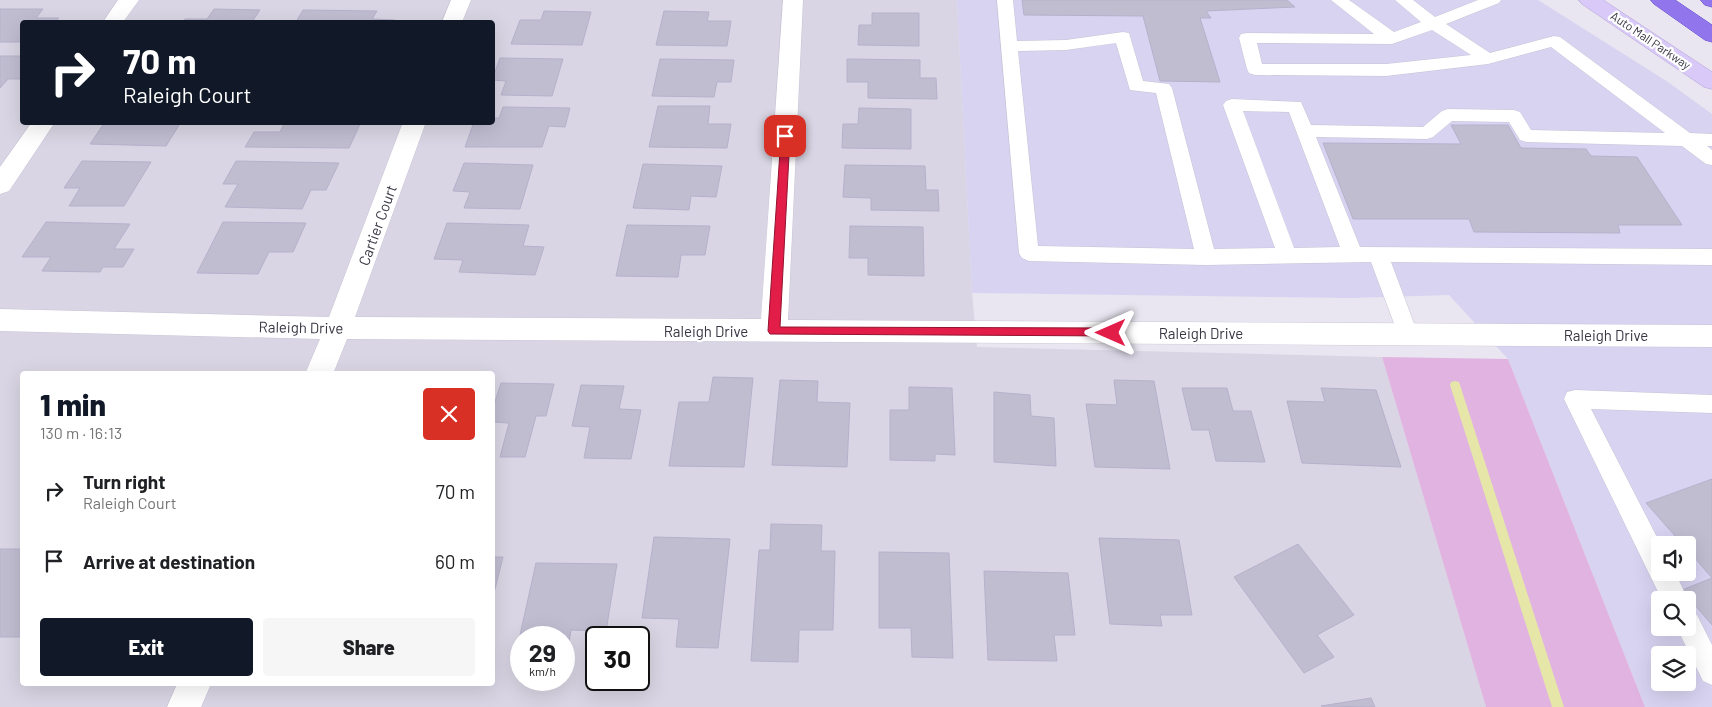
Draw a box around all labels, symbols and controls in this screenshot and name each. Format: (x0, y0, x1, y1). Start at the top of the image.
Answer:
street label: Auto Mall Parkway (1608, 8, 1694, 72)
text: 70 m (123, 39, 197, 81)
icon: right (40, 40, 105, 105)
text: Raleigh Court (123, 81, 252, 107)
pin (764, 115, 806, 157)
icon: arrive (771, 122, 799, 150)
street label: Cartier Court (354, 182, 400, 268)
position arrow (1084, 306, 1136, 358)
street label: Raleigh Drive (259, 317, 343, 337)
street label: Raleigh Drive (664, 322, 748, 340)
street label: Raleigh Drive (1159, 324, 1243, 342)
street label: Raleigh Drive (1564, 326, 1648, 344)
text: 1 min (40, 386, 106, 422)
button: close (423, 388, 475, 440)
text: 130 m · 16:13 (40, 423, 122, 442)
text: Turn right (83, 470, 165, 493)
icon: right (40, 477, 68, 505)
text: 70 m (436, 480, 475, 503)
text: Raleigh Court (83, 493, 177, 512)
map controls (1651, 536, 1696, 691)
button: sound (1651, 536, 1696, 581)
icon: arrive (40, 547, 68, 575)
text: Arrive at destination (83, 550, 255, 573)
text: 60 m (435, 550, 475, 573)
button: search (1651, 591, 1696, 636)
button: Exit (40, 618, 253, 676)
button: Share (263, 618, 475, 676)
speed limit sign: 30 (585, 626, 650, 691)
text: 29 (529, 637, 556, 667)
button: layers (1651, 646, 1696, 691)
text: km/h (529, 664, 556, 678)

